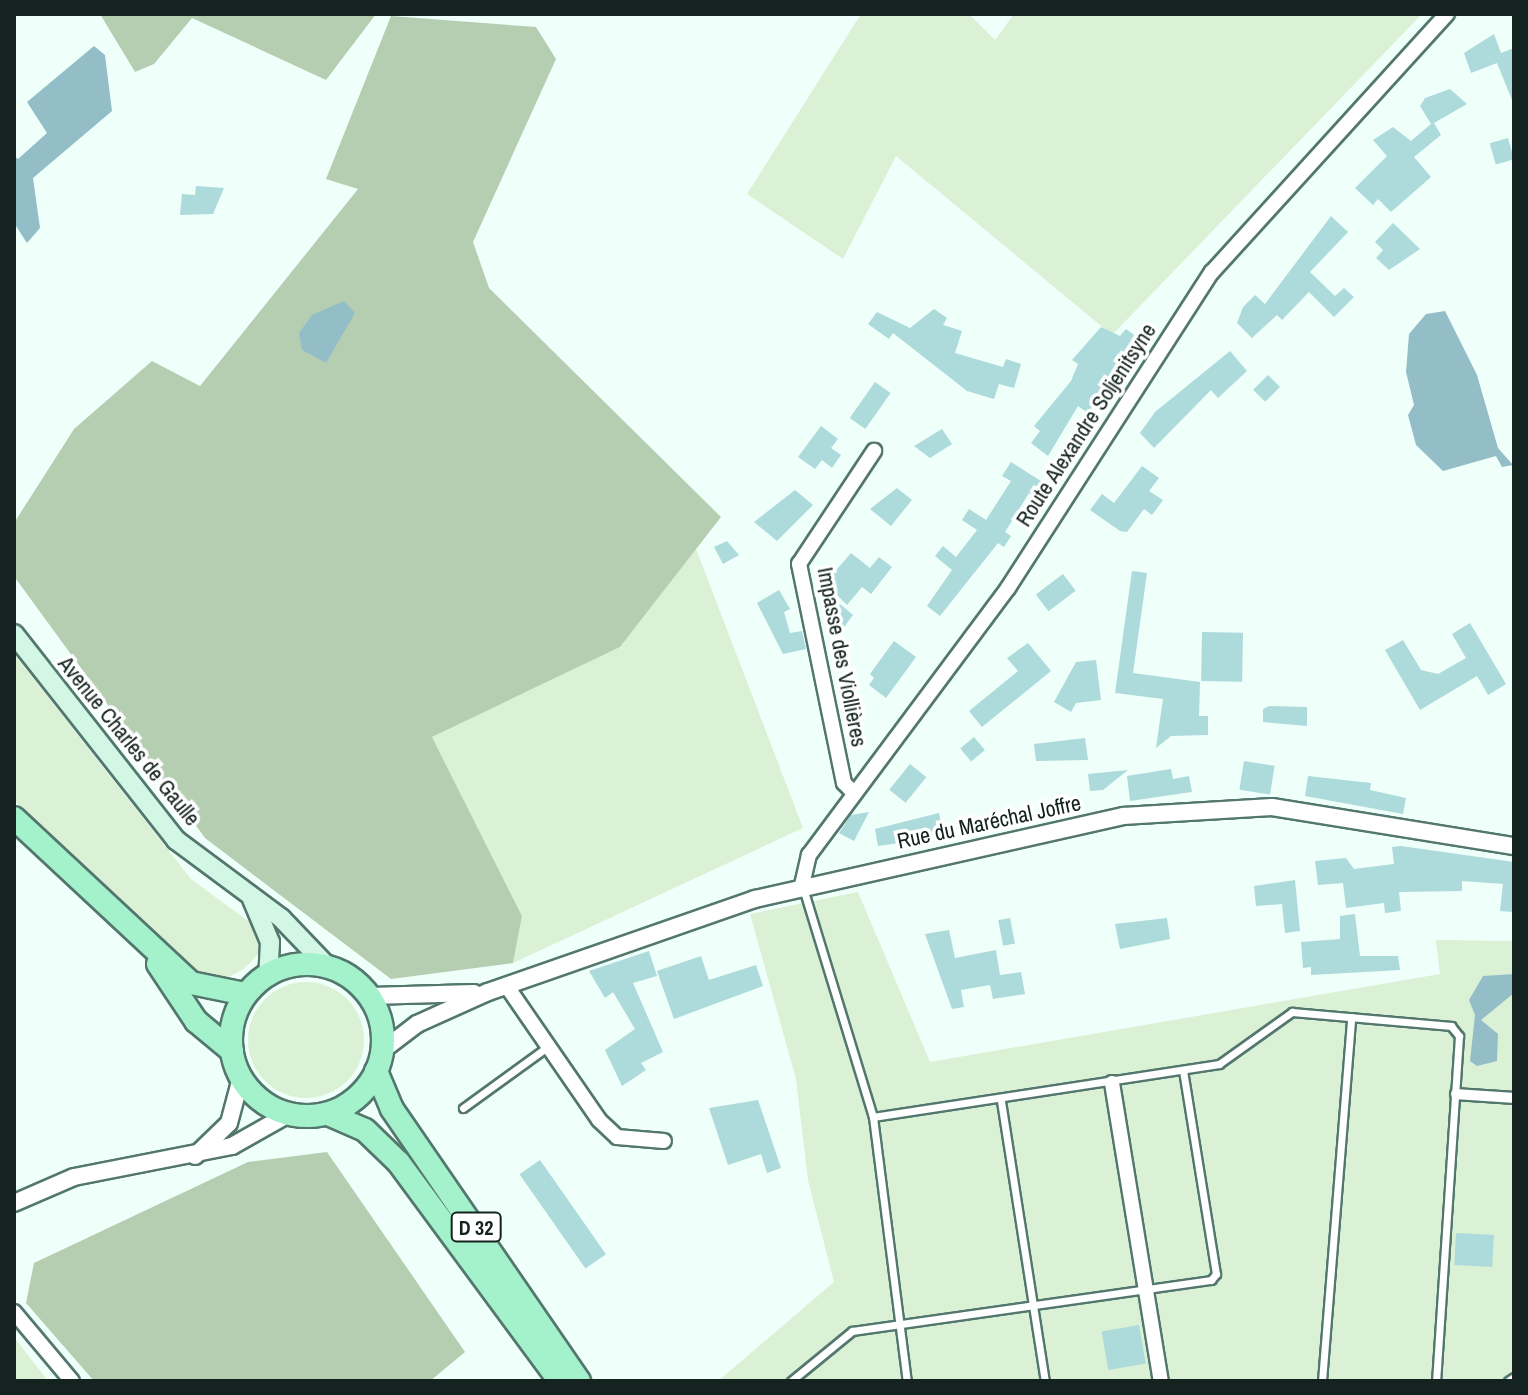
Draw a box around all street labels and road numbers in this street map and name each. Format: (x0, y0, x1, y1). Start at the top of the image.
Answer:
street label: Route Alexandre Soljenitsyne (1010, 318, 1162, 532)
street label: Impasse des Viollières (812, 565, 872, 749)
street label: Avenue Charles de Gaulle (53, 651, 205, 831)
street label: Rue du Maréchal Joffre (895, 790, 1083, 854)
road number: D 32 (450, 1211, 502, 1243)

